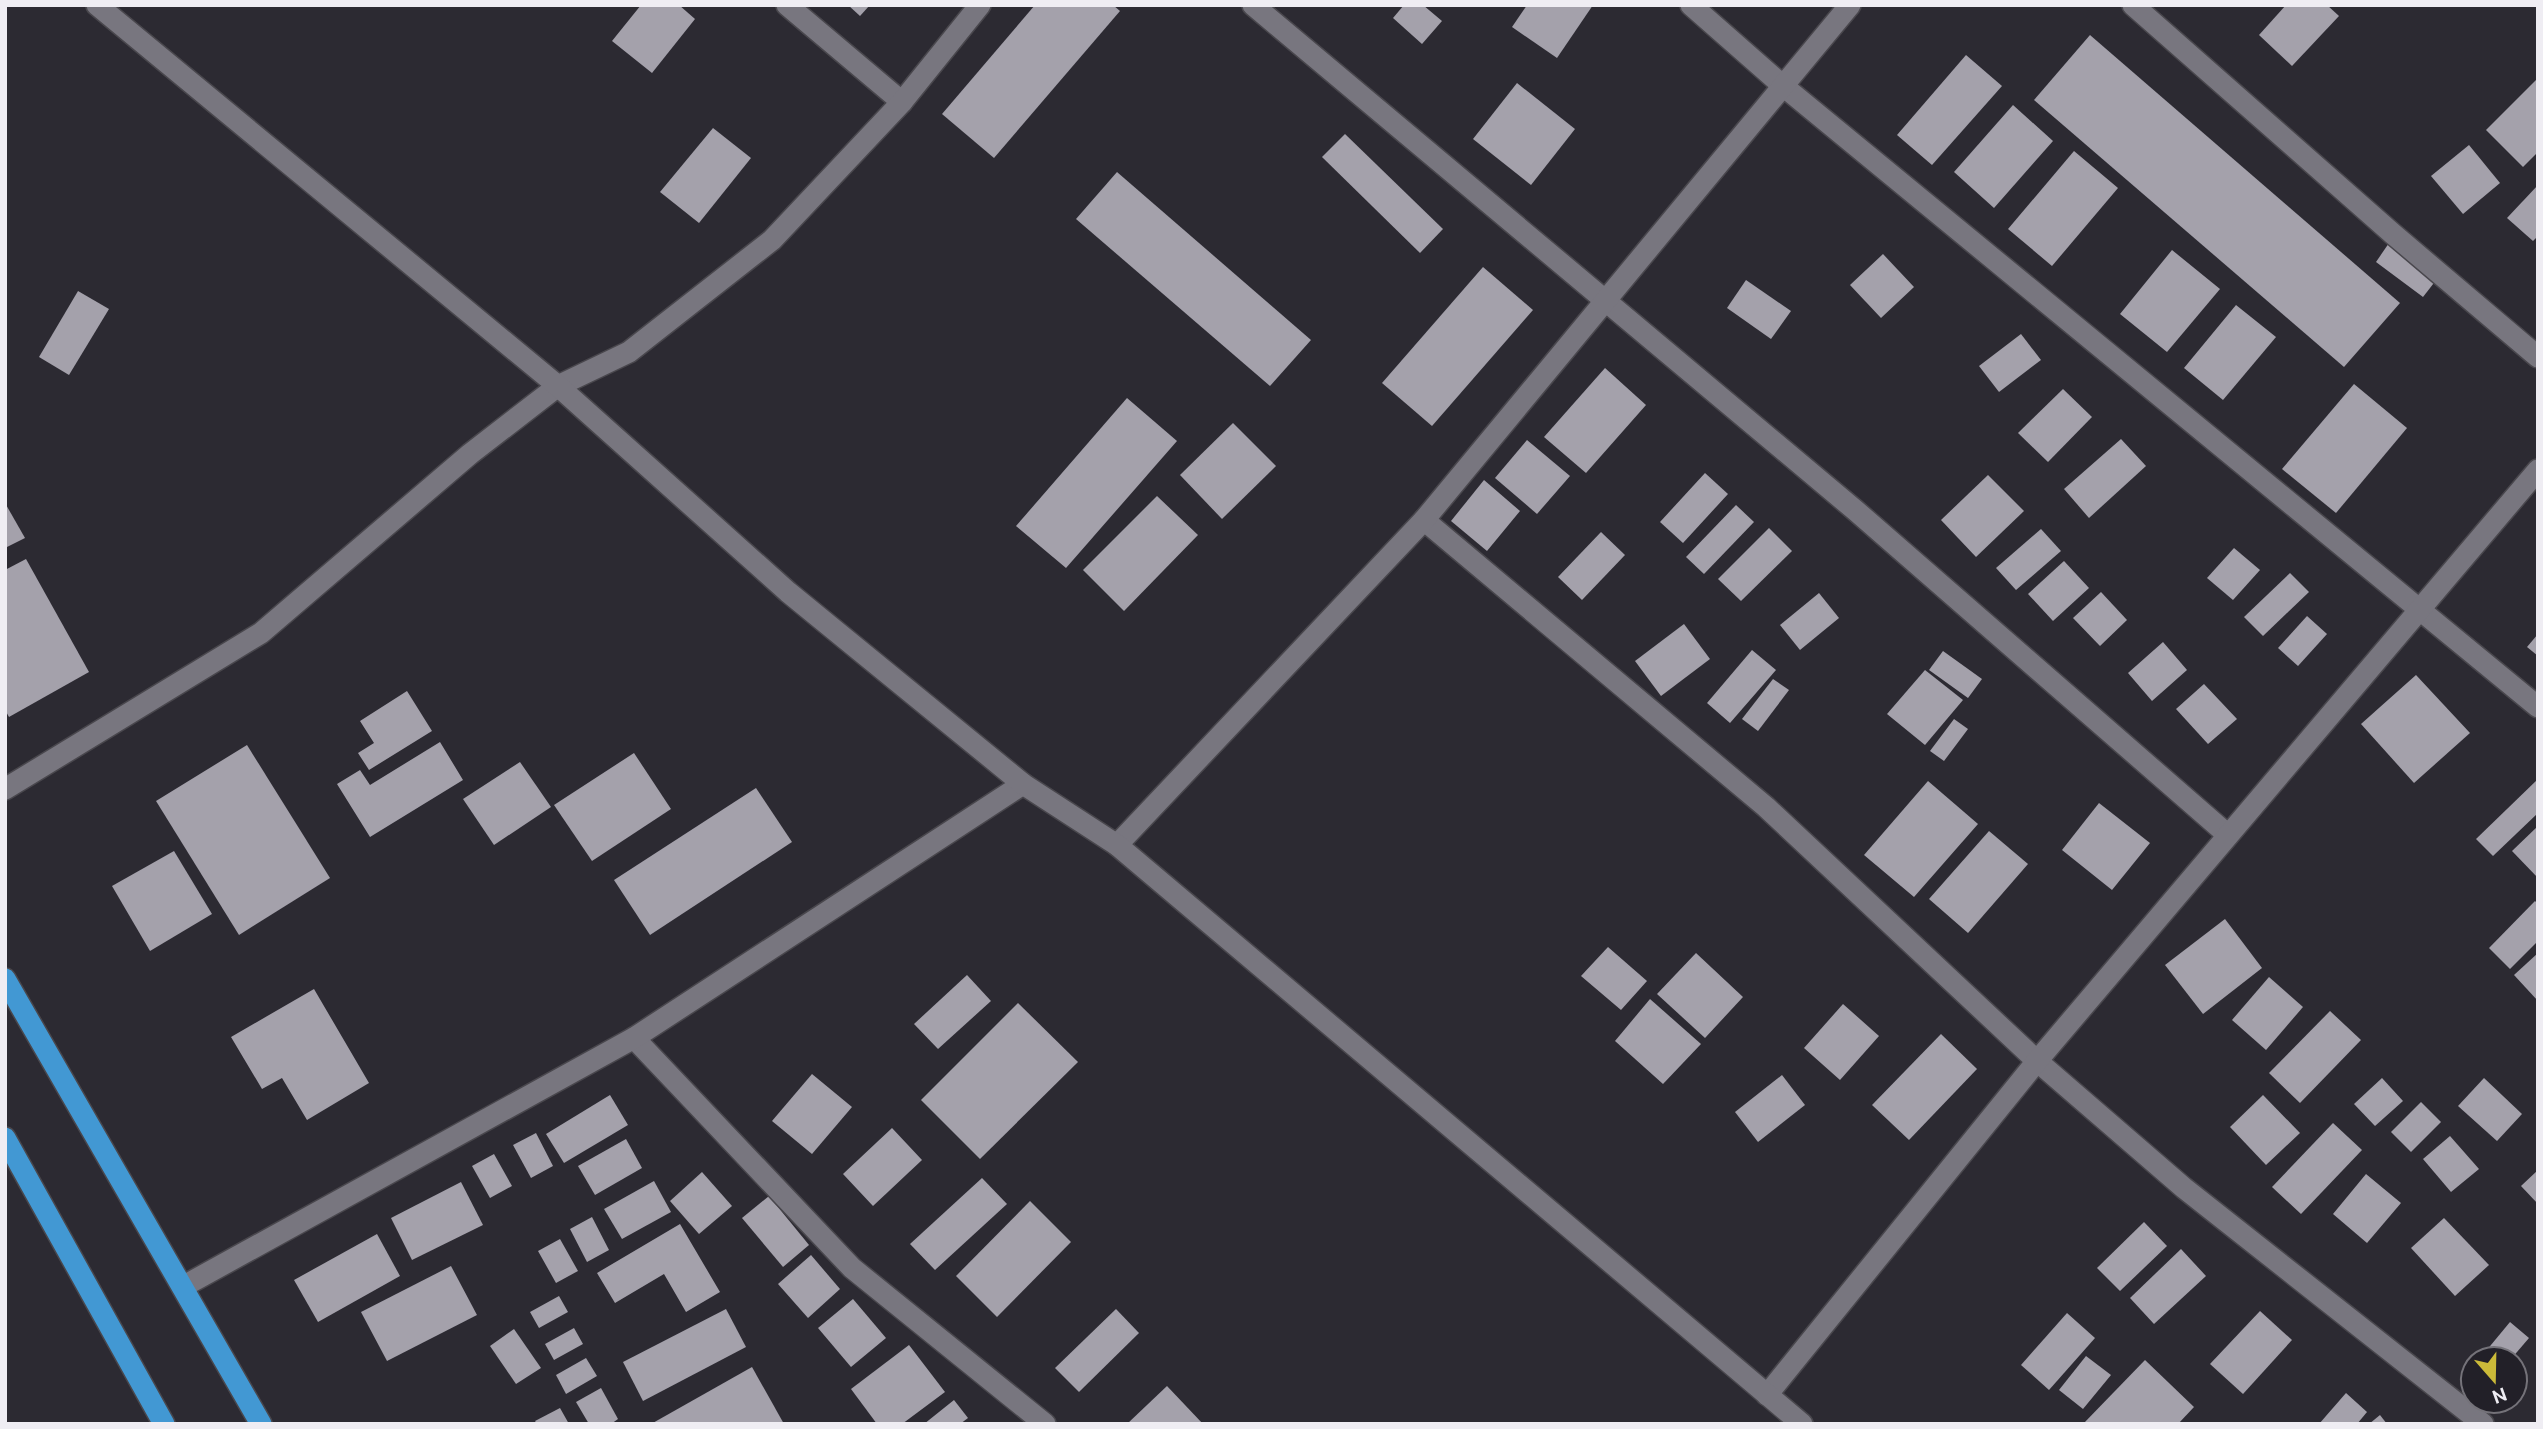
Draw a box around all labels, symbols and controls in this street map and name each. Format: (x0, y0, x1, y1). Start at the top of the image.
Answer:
north arrow (2459, 1345, 2529, 1415)
text: N (2489, 1383, 2510, 1409)

